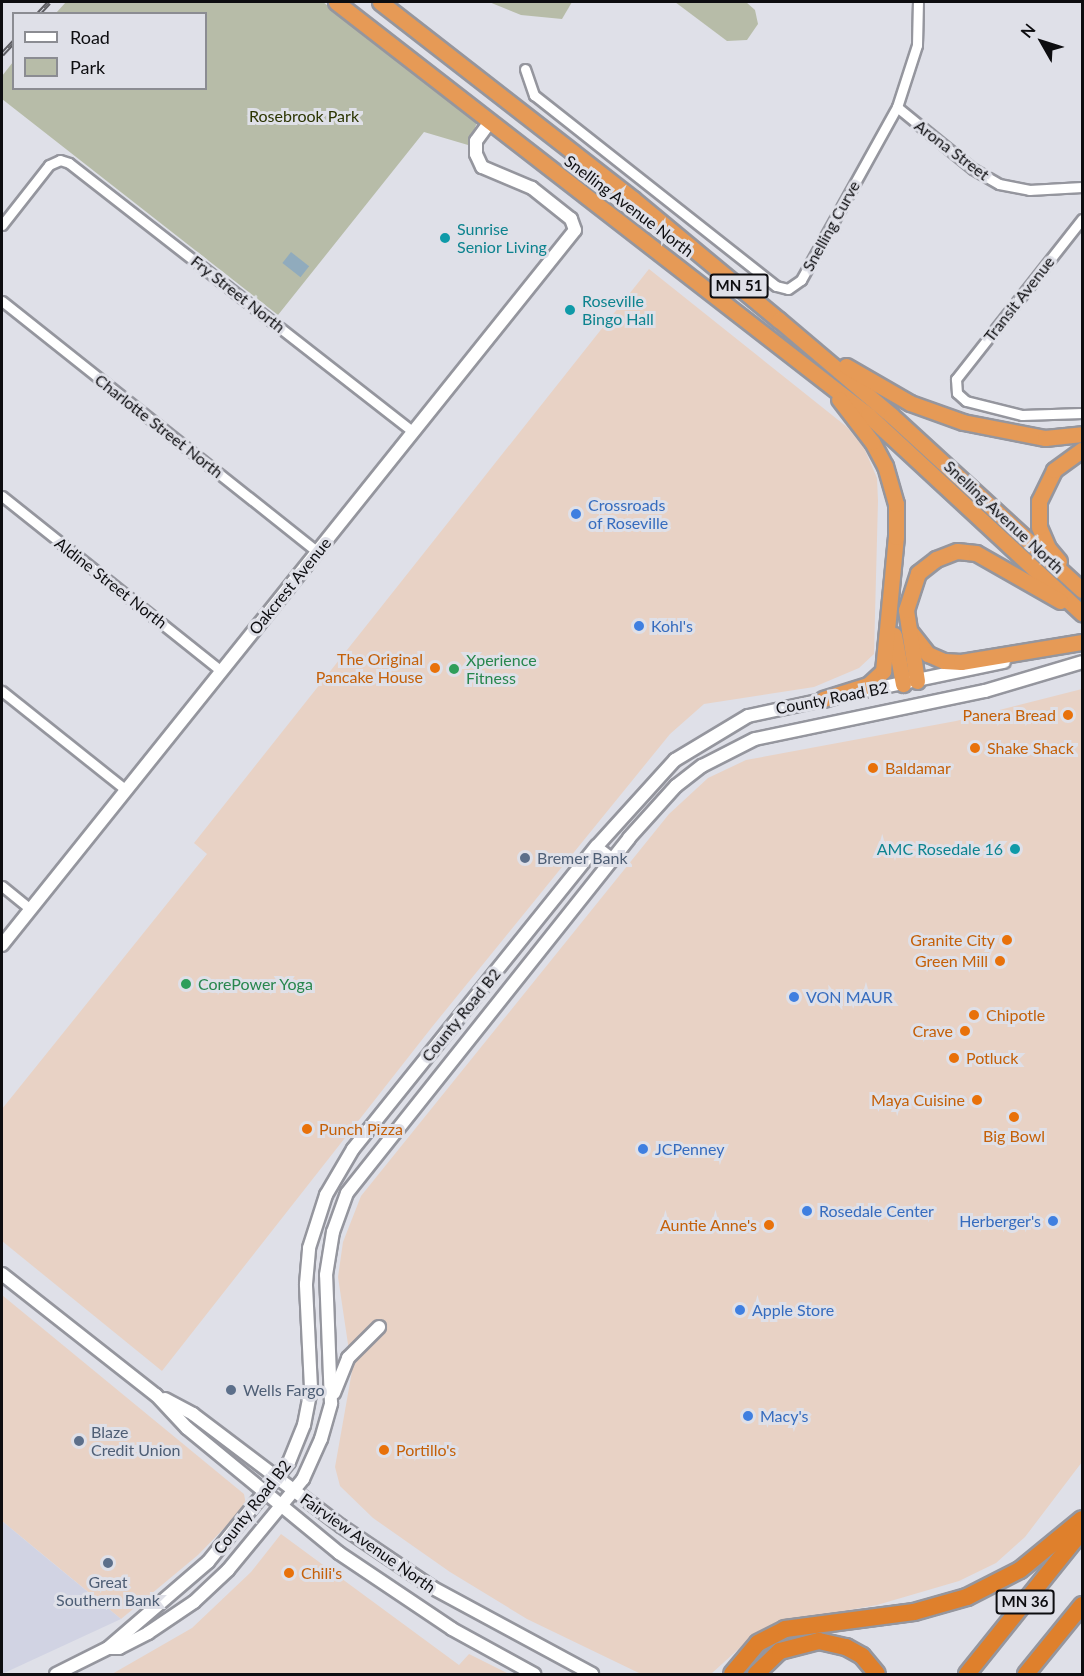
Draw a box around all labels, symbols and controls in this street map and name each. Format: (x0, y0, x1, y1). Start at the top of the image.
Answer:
legend (12, 12, 207, 90)
north arrow (1012, 12, 1072, 72)
text: N (1016, 20, 1039, 41)
text: Road (70, 26, 110, 48)
text: Park (70, 56, 105, 78)
park label: Rosebrook Park (249, 106, 359, 126)
street label: Arona Street (911, 116, 993, 184)
street label: Snelling Avenue North (560, 151, 698, 261)
street label: Snelling Curve (798, 177, 864, 275)
place label: Sunrise Senior Living (457, 219, 547, 257)
marker: Sunrise Senior Living (438, 231, 452, 245)
street label: Fry Street North (187, 251, 289, 337)
street label: Transit Avenue (979, 252, 1059, 346)
road number: MN 51 (709, 274, 769, 298)
place label: Roseville Bingo Hall (582, 291, 654, 329)
marker: Roseville Bingo Hall (563, 303, 577, 317)
street label: Charlotte Street North (91, 370, 227, 482)
street label: Snelling Avenue North (940, 456, 1068, 578)
place label: Crossroads of Roseville (588, 495, 668, 533)
marker: Crossroads of Roseville (569, 507, 583, 521)
street label: Aldine Street North (51, 533, 171, 633)
street label: Oakcrest Avenue (245, 534, 335, 638)
place label: Kohl's (651, 616, 693, 636)
marker: Kohl's (632, 619, 646, 633)
place label: The Original Pancake House (316, 649, 423, 687)
place label: Xperience Fitness (466, 650, 537, 688)
marker: The Original Pancake House (428, 661, 442, 675)
marker: Xperience Fitness (447, 662, 461, 676)
street label: County Road B2 (774, 678, 890, 718)
place label: Panera Bread (963, 705, 1056, 725)
marker: Panera Bread (1061, 708, 1075, 722)
place label: Shake Shack (987, 738, 1074, 758)
marker: Shake Shack (968, 741, 982, 755)
place label: Baldamar (885, 758, 951, 778)
marker: Baldamar (866, 761, 880, 775)
place label: AMC Rosedale 16 (877, 839, 1003, 859)
marker: AMC Rosedale 16 (1008, 842, 1022, 856)
place label: Bremer Bank (537, 848, 628, 868)
marker: Bremer Bank (518, 851, 532, 865)
place label: Granite City (910, 930, 995, 950)
marker: Granite City (1000, 933, 1014, 947)
place label: Green Mill (915, 951, 988, 971)
marker: Green Mill (993, 954, 1007, 968)
street label: County Road B2 (417, 964, 505, 1066)
place label: CorePower Yoga (198, 974, 314, 994)
marker: CorePower Yoga (179, 977, 193, 991)
place label: VON MAUR (806, 987, 893, 1007)
marker: VON MAUR (787, 990, 801, 1004)
place label: Chipotle (986, 1005, 1045, 1025)
marker: Chipotle (967, 1008, 981, 1022)
place label: Crave (912, 1021, 953, 1041)
marker: Crave (958, 1024, 972, 1038)
place label: Potluck (966, 1048, 1018, 1068)
marker: Potluck (947, 1051, 961, 1065)
place label: Maya Cuisine (871, 1090, 965, 1110)
marker: Maya Cuisine (970, 1093, 984, 1107)
marker: Big Bowl (1007, 1110, 1021, 1124)
place label: Punch Pizza (319, 1119, 403, 1139)
marker: Punch Pizza (300, 1122, 314, 1136)
place label: Big Bowl (983, 1126, 1045, 1146)
place label: JCPenney (655, 1139, 724, 1159)
marker: JCPenney (636, 1142, 650, 1156)
place label: Rosedale Center (819, 1201, 934, 1221)
marker: Rosedale Center (800, 1204, 814, 1218)
place label: Herberger's (959, 1211, 1041, 1231)
marker: Herberger's (1046, 1214, 1060, 1228)
place label: Auntie Anne's (659, 1215, 757, 1235)
marker: Auntie Anne's (762, 1218, 776, 1232)
place label: Apple Store (752, 1300, 834, 1320)
marker: Apple Store (733, 1303, 747, 1317)
place label: Wells Fargo (243, 1380, 324, 1400)
marker: Wells Fargo (224, 1383, 238, 1397)
place label: Macy's (760, 1406, 809, 1426)
marker: Macy's (741, 1409, 755, 1423)
place label: Blaze Credit Union (91, 1422, 181, 1460)
marker: Blaze Credit Union (72, 1434, 86, 1448)
place label: Portillo's (396, 1440, 456, 1460)
marker: Portillo's (377, 1443, 391, 1457)
street label: County Road B2 (209, 1456, 295, 1558)
street label: Fairview Avenue North (296, 1489, 440, 1597)
marker: Great Southern Bank (101, 1556, 115, 1570)
place label: Chili's (301, 1563, 342, 1583)
marker: Chili's (282, 1566, 296, 1580)
place label: Great Southern Bank (56, 1572, 160, 1610)
road number: MN 36 (995, 1590, 1055, 1614)

